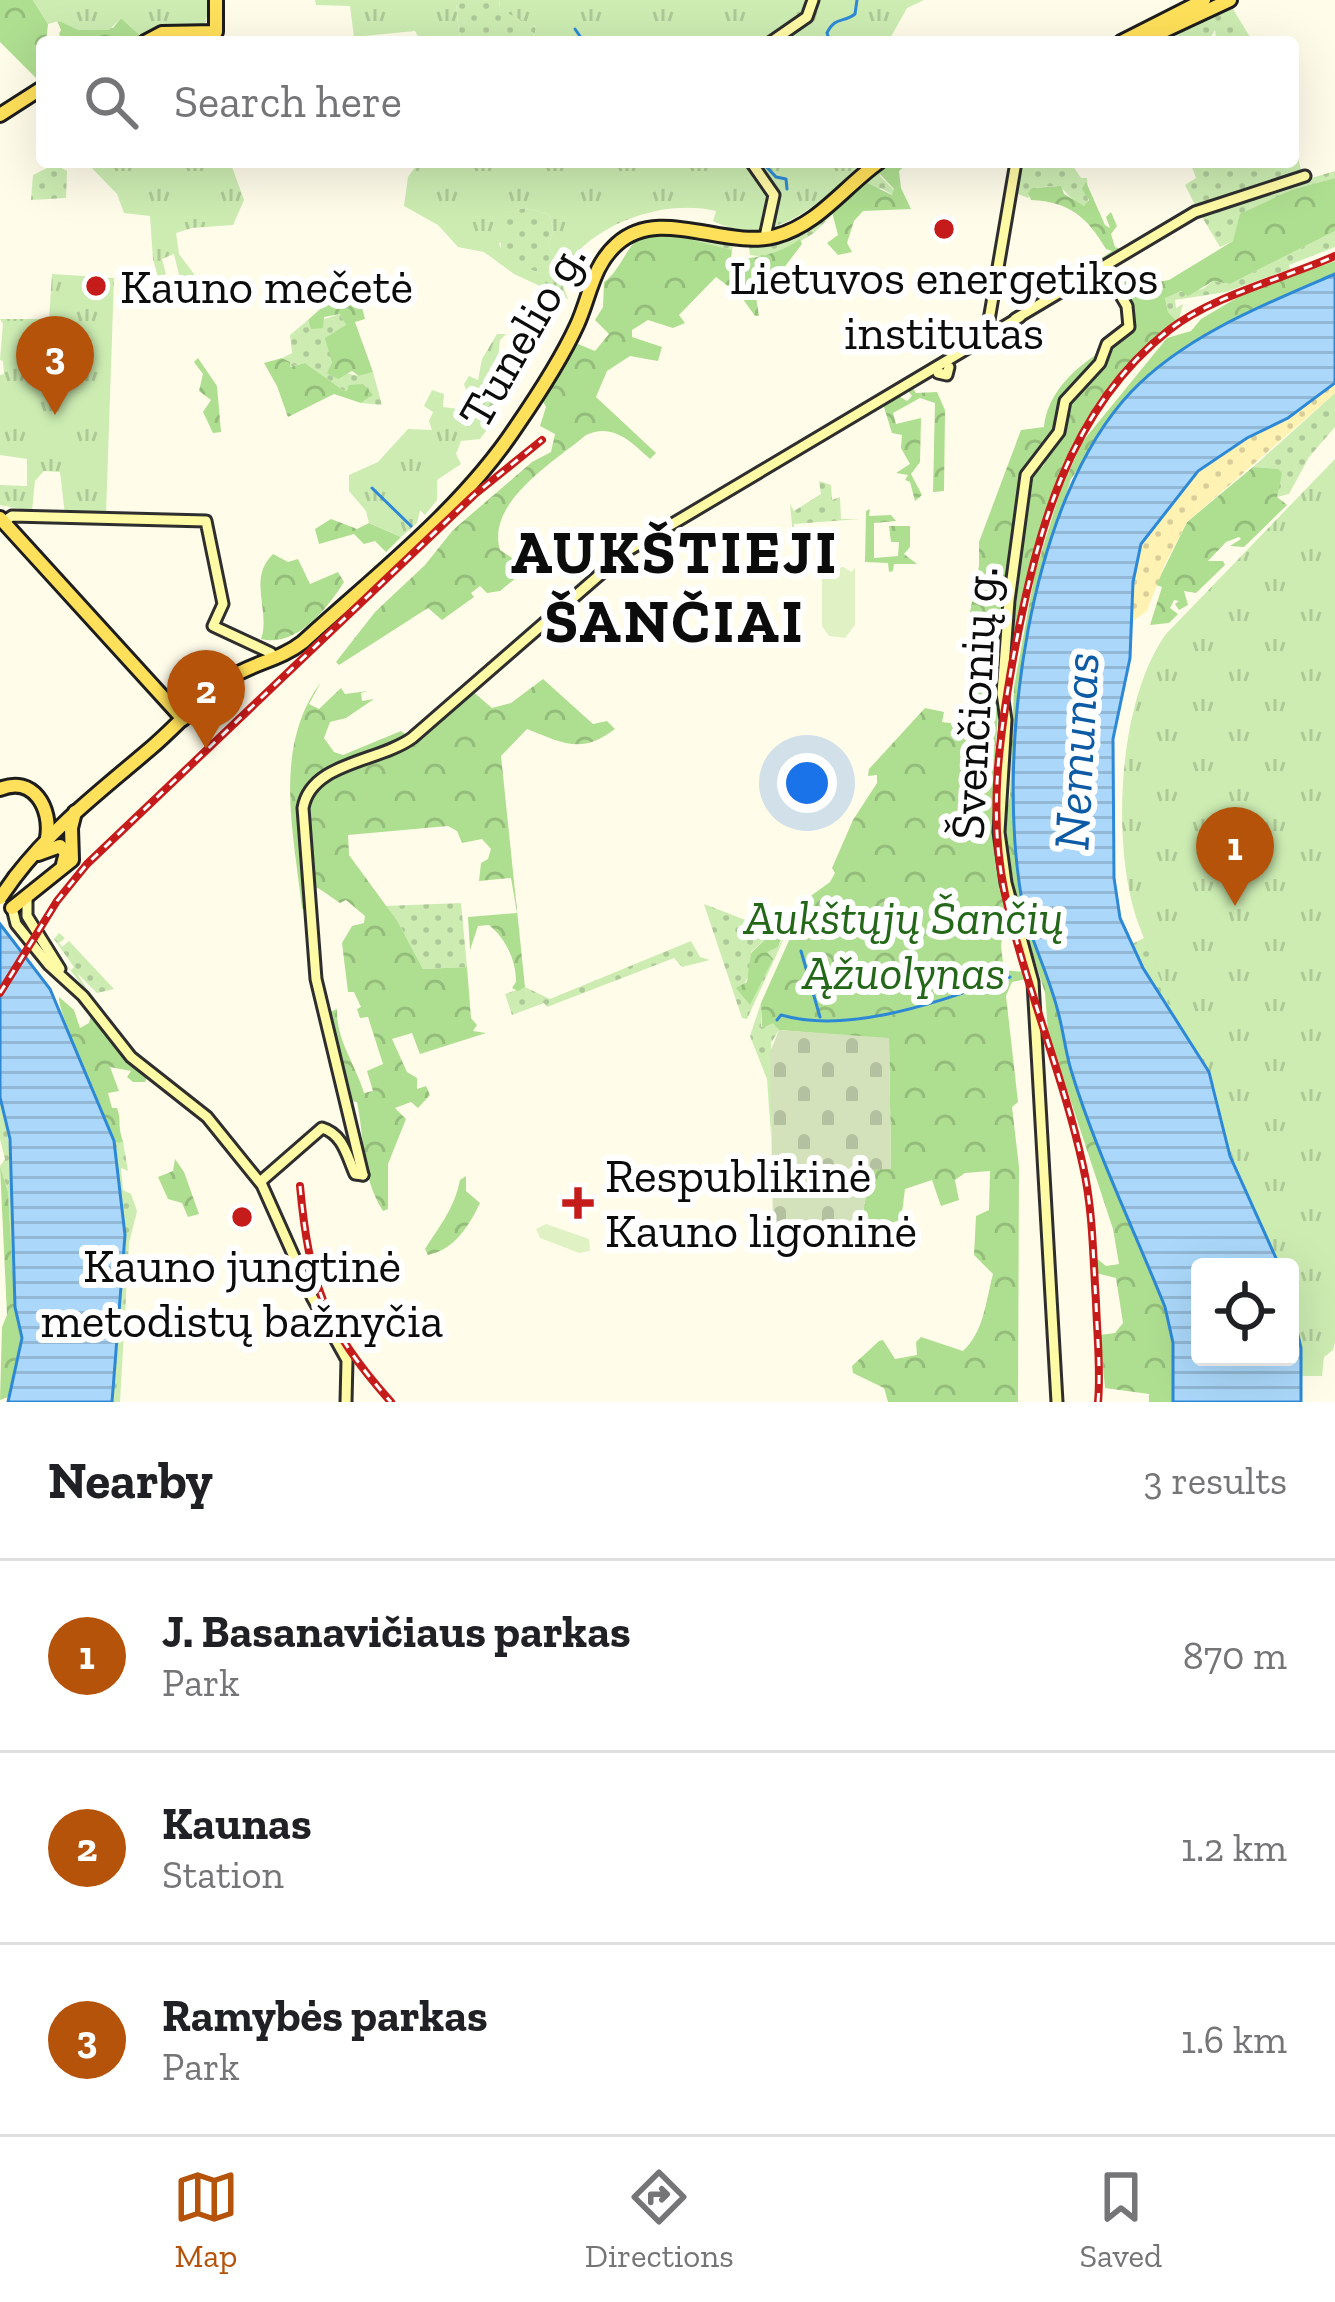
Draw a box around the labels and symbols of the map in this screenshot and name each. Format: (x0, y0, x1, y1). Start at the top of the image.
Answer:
marker: Lietuvos energetikos institutas (931, 216, 957, 242)
street label: Tunelio g. (446, 232, 598, 438)
place label: Lietuvos energetikos institutas (729, 249, 1159, 361)
place label: Kauno mečetė (120, 258, 413, 315)
marker: Kauno mečetė (83, 273, 109, 299)
pin: 3 (16, 316, 94, 415)
district label: AUKŠTIEJI ŠANČIAI (511, 516, 839, 657)
street label: Švenčionių g. (938, 565, 1010, 841)
pin: 2 (167, 650, 245, 749)
water label: Nemunas (1040, 650, 1112, 852)
your location (777, 753, 837, 813)
pin: 1 (1196, 807, 1274, 906)
park label: Aukštųjų Šančių Ąžuolynas (742, 889, 1064, 1001)
place label: Respublikinė Kauno ligoninė (605, 1147, 917, 1259)
marker: Respublikinė Kauno ligoninė (562, 1187, 594, 1219)
marker: Kauno jungtinė metodistų bažnyčia (229, 1204, 255, 1230)
place label: Kauno jungtinė metodistų bažnyčia (40, 1237, 444, 1349)

